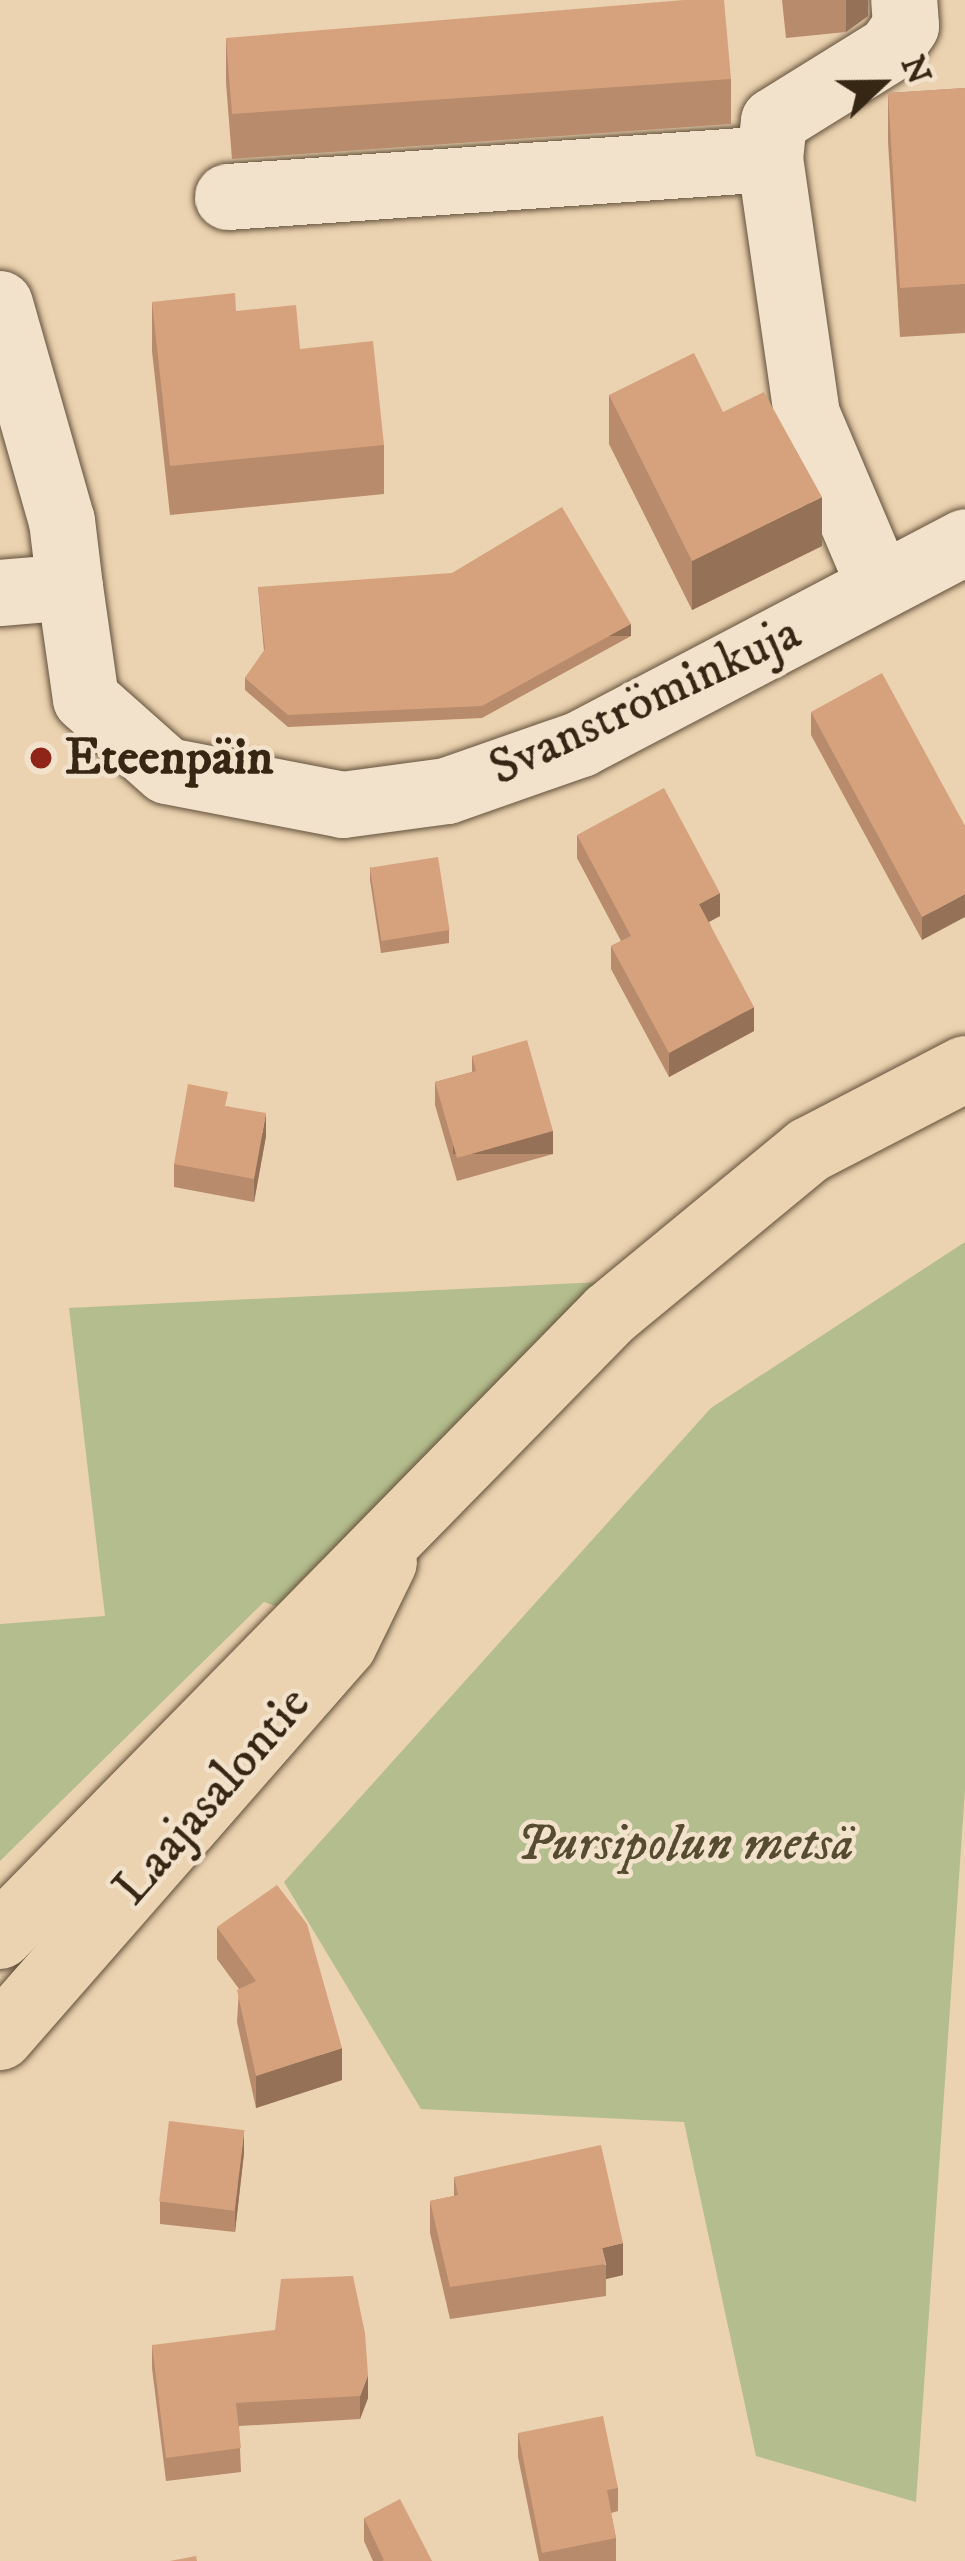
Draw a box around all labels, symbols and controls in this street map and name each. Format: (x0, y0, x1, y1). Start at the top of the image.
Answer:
north arrow (821, 24, 941, 144)
text: N (891, 50, 939, 91)
street label: Svanströminkuja (480, 602, 810, 800)
place label: Eteenpäin (65, 727, 273, 789)
marker: Eteenpäin (28, 745, 54, 771)
street label: Laajasalontie (100, 1674, 324, 1918)
park label: Pursipolun metsä (516, 1813, 854, 1875)

